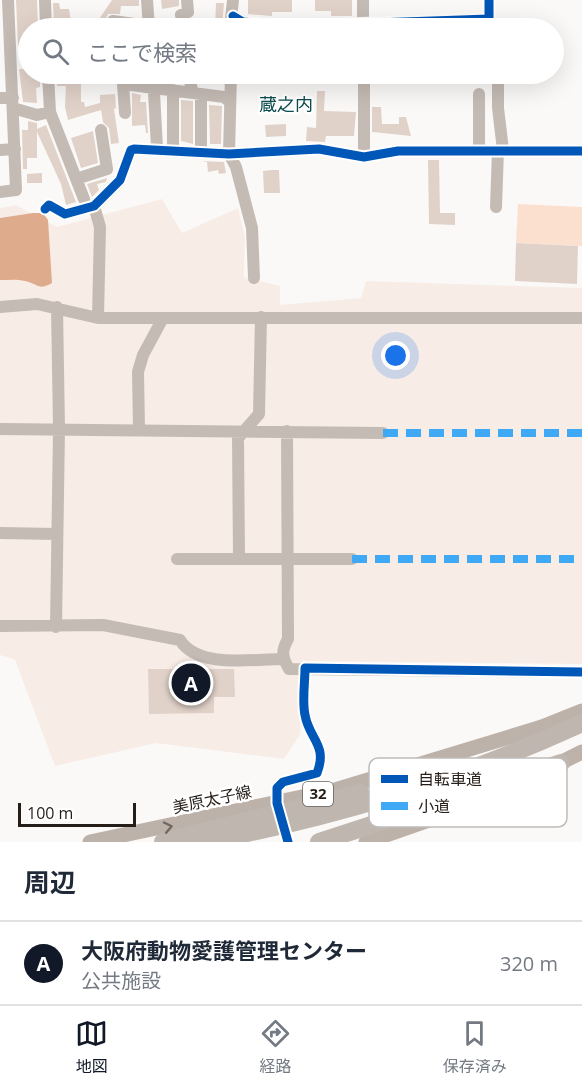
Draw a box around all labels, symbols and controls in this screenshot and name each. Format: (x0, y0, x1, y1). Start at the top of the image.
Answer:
search box (18, 18, 564, 84)
icon: search (39, 35, 72, 68)
text: ここで検索 (87, 37, 197, 67)
district label: 蔵之内 (259, 92, 313, 116)
your location (381, 341, 410, 370)
pin: A (172, 660, 210, 706)
legend (369, 758, 567, 827)
text: 自転車道 (418, 768, 482, 790)
street label: 美原太子線 (171, 780, 253, 818)
road number: 32 (303, 782, 333, 806)
text: 小道 (418, 795, 450, 817)
scale bar (18, 800, 136, 828)
text: 100 m (27, 802, 73, 824)
one-way arrow (162, 821, 172, 834)
text: 周辺 (24, 864, 76, 900)
text: 大阪府動物愛護管理センター (81, 935, 367, 965)
text: A (37, 950, 50, 977)
text: 320 m (500, 950, 558, 977)
text: 公共施設 (81, 967, 161, 994)
tab: 地図 (75, 1017, 108, 1077)
tab: 経路 (259, 1017, 292, 1077)
tab: 保存済み (443, 1017, 507, 1077)

